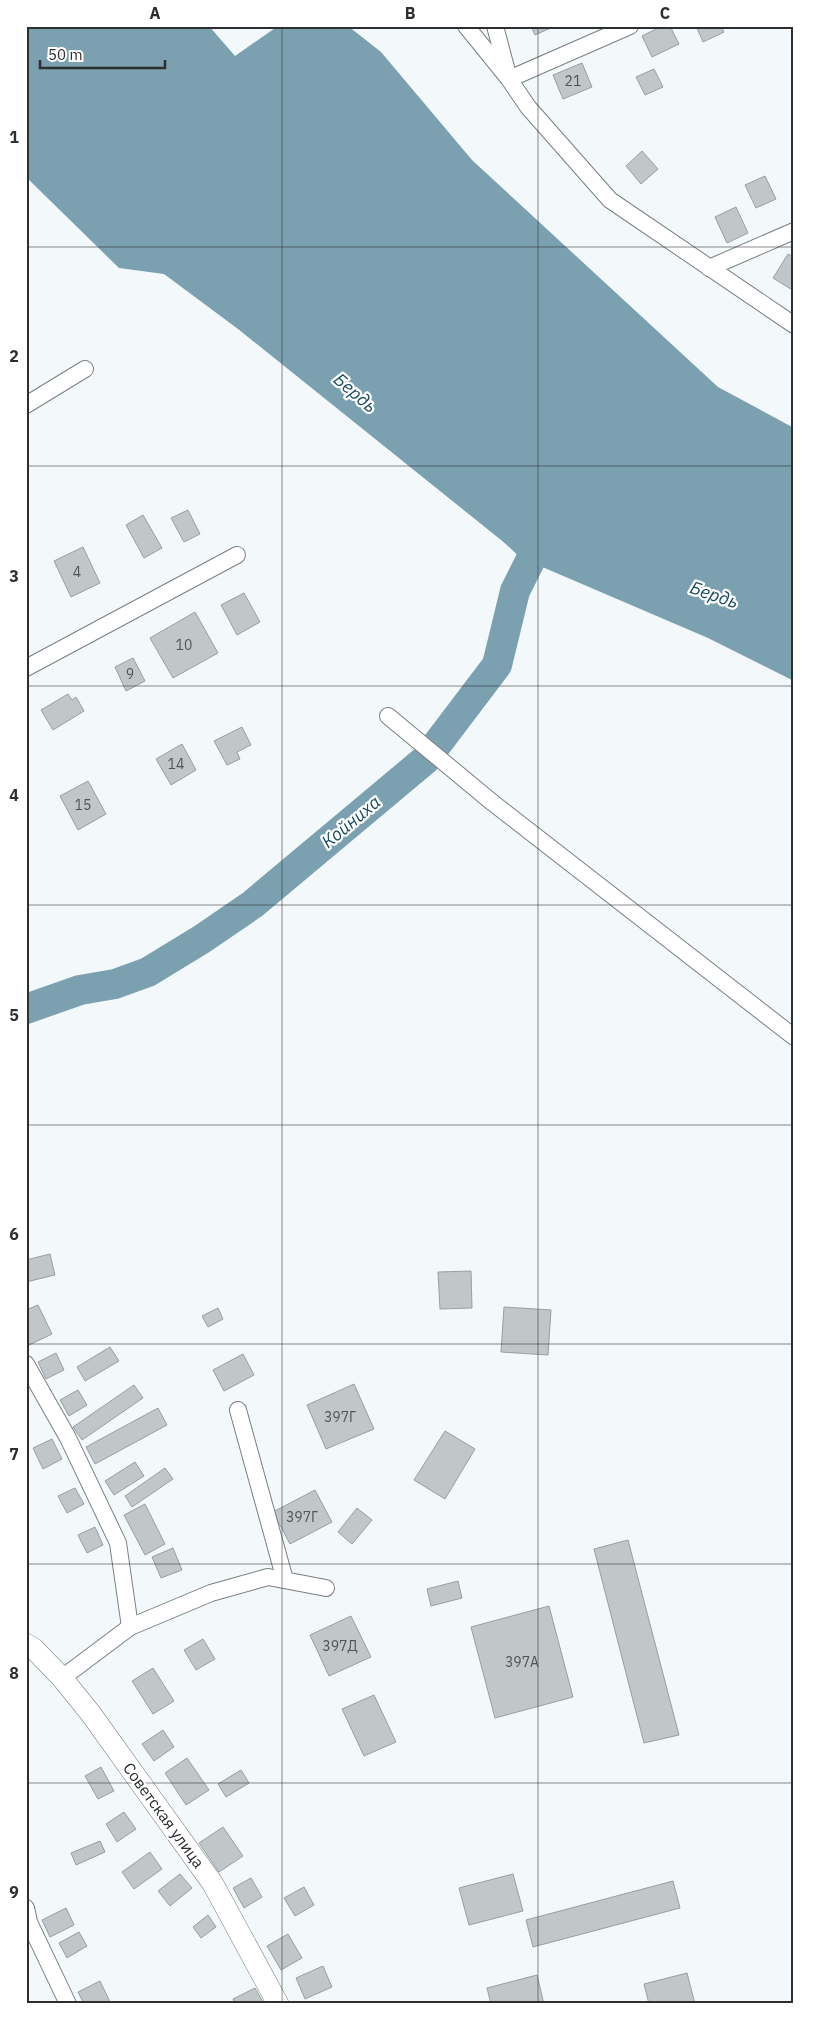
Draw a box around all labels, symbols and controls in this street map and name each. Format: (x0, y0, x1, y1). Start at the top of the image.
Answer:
text: A (150, 3, 161, 23)
text: B (405, 3, 416, 23)
text: C (660, 3, 670, 23)
scale bar (40, 38, 165, 70)
text: 50 m (48, 45, 83, 64)
house number: 21 (565, 72, 581, 90)
text: 1 (9, 127, 19, 147)
text: 2 (9, 346, 19, 366)
water label: Бердь (329, 368, 382, 418)
house number: 4 (73, 563, 81, 581)
text: 3 (9, 566, 19, 586)
water label: Бердь (687, 576, 741, 613)
house number: 10 (176, 636, 192, 654)
house number: 9 (126, 665, 134, 683)
house number: 14 (168, 755, 184, 773)
text: 4 (9, 785, 19, 805)
water label: Койниха (316, 790, 385, 853)
house number: 15 (75, 796, 91, 814)
text: 5 (9, 1005, 19, 1025)
text: 6 (9, 1224, 19, 1244)
house number: 397Г (324, 1408, 356, 1426)
text: 7 (9, 1444, 19, 1464)
house number: 397Г (286, 1508, 318, 1526)
house number: 397Д (322, 1637, 358, 1655)
house number: 397А (505, 1653, 539, 1671)
text: 8 (9, 1663, 19, 1683)
street label: Советская улица (119, 1758, 209, 1872)
text: 9 (9, 1882, 19, 1902)

